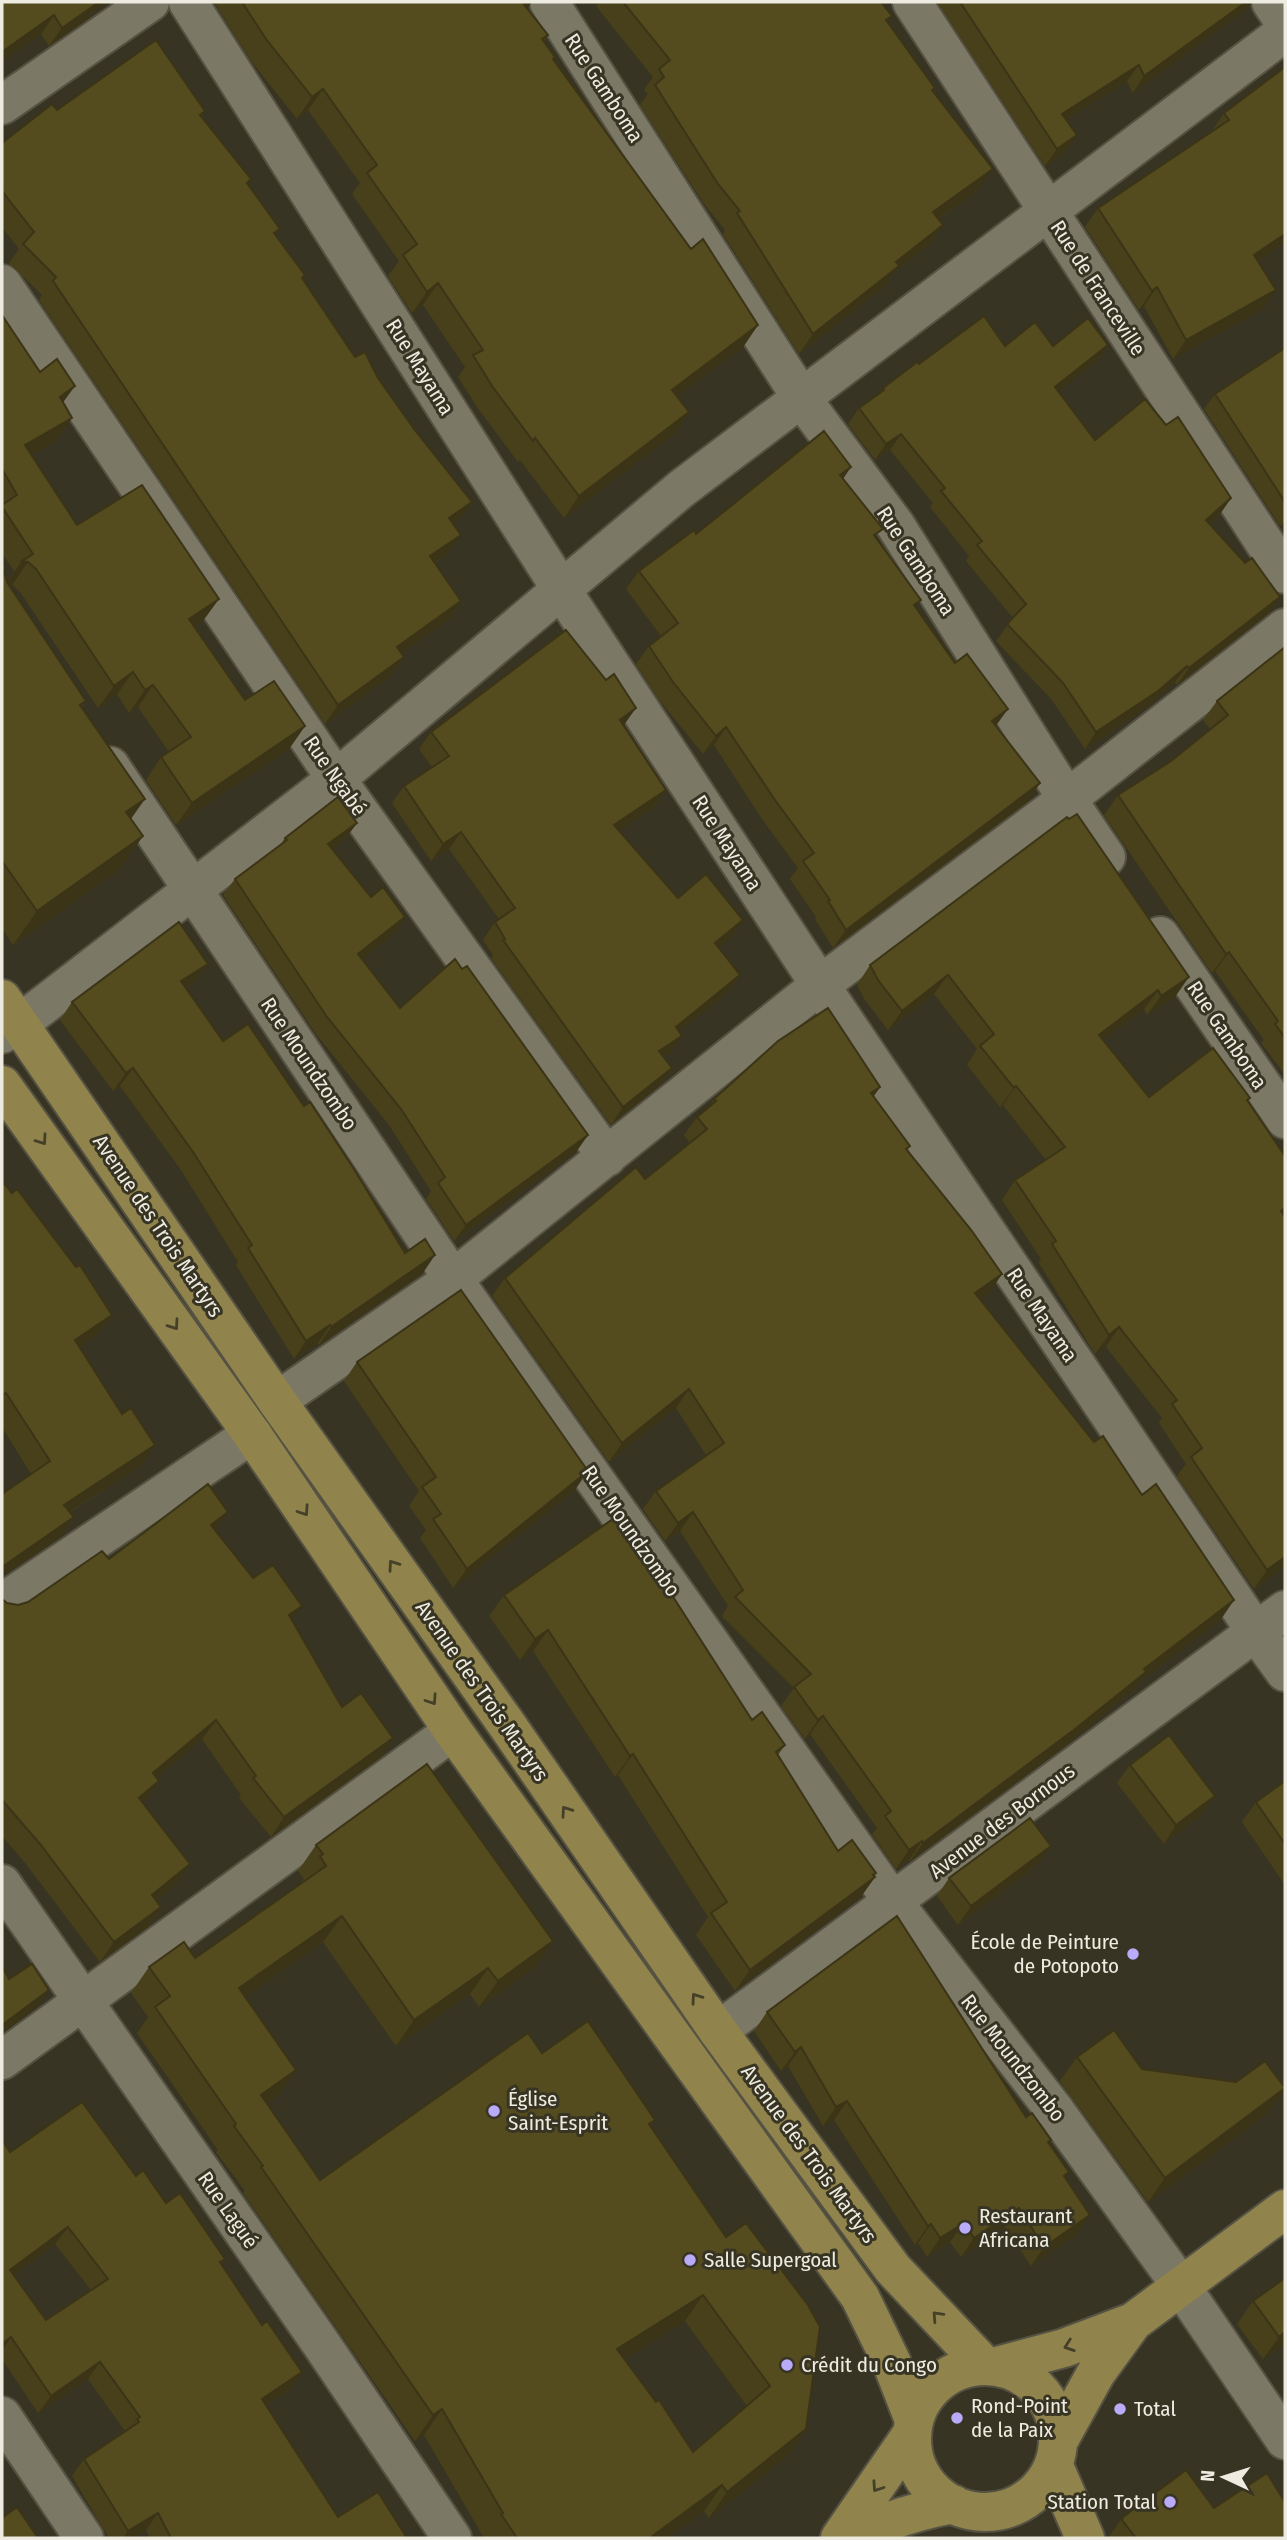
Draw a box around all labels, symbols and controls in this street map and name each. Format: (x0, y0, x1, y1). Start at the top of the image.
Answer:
street label: Rue Gamboma (559, 29, 649, 147)
street label: Rue de Franceville (1045, 216, 1151, 360)
street label: Rue Mayama (380, 314, 460, 420)
street label: Rue Gamboma (871, 502, 961, 620)
street label: Rue Ngabé (298, 731, 372, 821)
street label: Rue Mayama (687, 790, 767, 896)
street label: Rue Gamboma (1181, 976, 1273, 1094)
street label: Rue Moundzombo (255, 993, 363, 1135)
street label: Avenue des Trois Martyrs (87, 1130, 229, 1322)
one-way arrow (34, 1132, 46, 1145)
street label: Rue Mayama (1001, 1263, 1083, 1367)
one-way arrow (166, 1317, 178, 1330)
street label: Rue Moundzombo (576, 1460, 686, 1602)
one-way arrow (296, 1504, 309, 1517)
one-way arrow (389, 1560, 401, 1573)
street label: Avenue des Trois Martyrs (410, 1596, 554, 1786)
one-way arrow (424, 1692, 436, 1705)
street label: Avenue des Bornous (924, 1758, 1080, 1884)
one-way arrow (562, 1806, 574, 1819)
place label: École de Peinture de Potopoto (971, 1929, 1119, 1979)
marker: École de Peinture de Potopoto (1125, 1946, 1141, 1962)
street label: Rue Moundzombo (955, 1989, 1071, 2127)
one-way arrow (692, 1993, 704, 2006)
street label: Avenue des Trois Martyrs (735, 2060, 883, 2248)
place label: Église Saint-Esprit (508, 2086, 608, 2136)
marker: Église Saint-Esprit (486, 2103, 502, 2119)
street label: Rue Lagué (192, 2167, 264, 2253)
place label: Restaurant Africana (979, 2203, 1072, 2253)
marker: Restaurant Africana (957, 2220, 973, 2236)
place label: Salle Supergoal (704, 2247, 837, 2273)
marker: Salle Supergoal (682, 2252, 698, 2268)
one-way arrow (932, 2311, 945, 2324)
one-way arrow (1063, 2338, 1075, 2352)
place label: Crédit du Congo (801, 2352, 937, 2378)
marker: Crédit du Congo (779, 2357, 795, 2373)
place label: Rond-Point de la Paix (971, 2393, 1068, 2443)
place label: Total (1134, 2396, 1176, 2422)
marker: Total (1112, 2401, 1128, 2417)
marker: Rond-Point de la Paix (949, 2410, 965, 2426)
north arrow (1189, 2442, 1259, 2512)
text: N (1196, 2469, 1219, 2482)
one-way arrow (872, 2480, 885, 2493)
place label: Station Total (1047, 2489, 1156, 2515)
marker: Station Total (1162, 2494, 1178, 2510)

